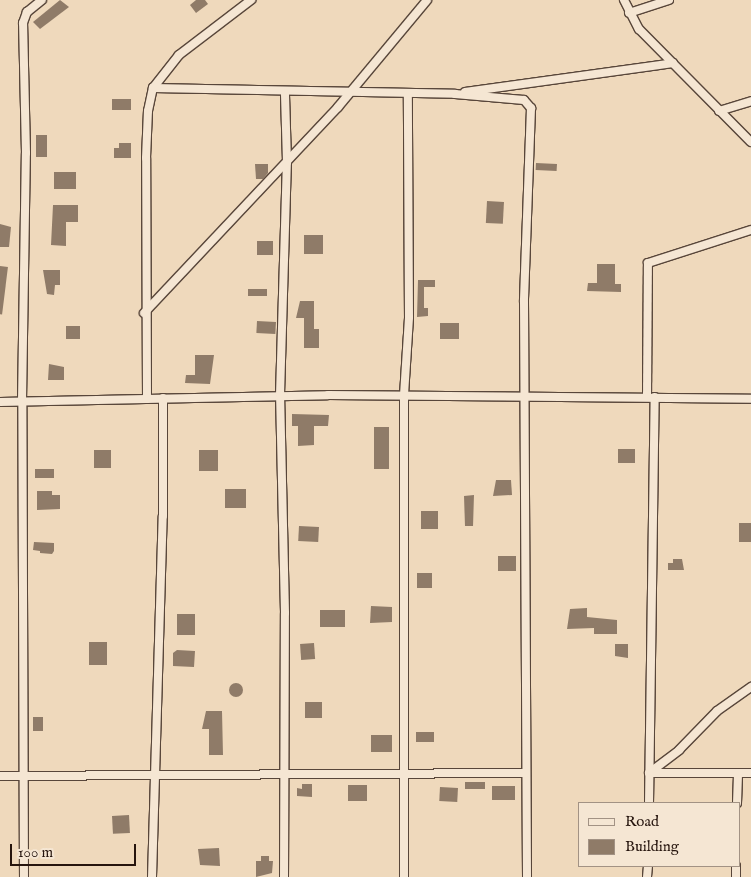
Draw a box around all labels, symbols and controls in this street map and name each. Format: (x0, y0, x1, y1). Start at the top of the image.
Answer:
legend (578, 802, 741, 867)
text: Road (625, 812, 659, 831)
scale bar (12, 834, 139, 866)
text: Building (625, 837, 679, 856)
text: 100 m (18, 843, 53, 862)

